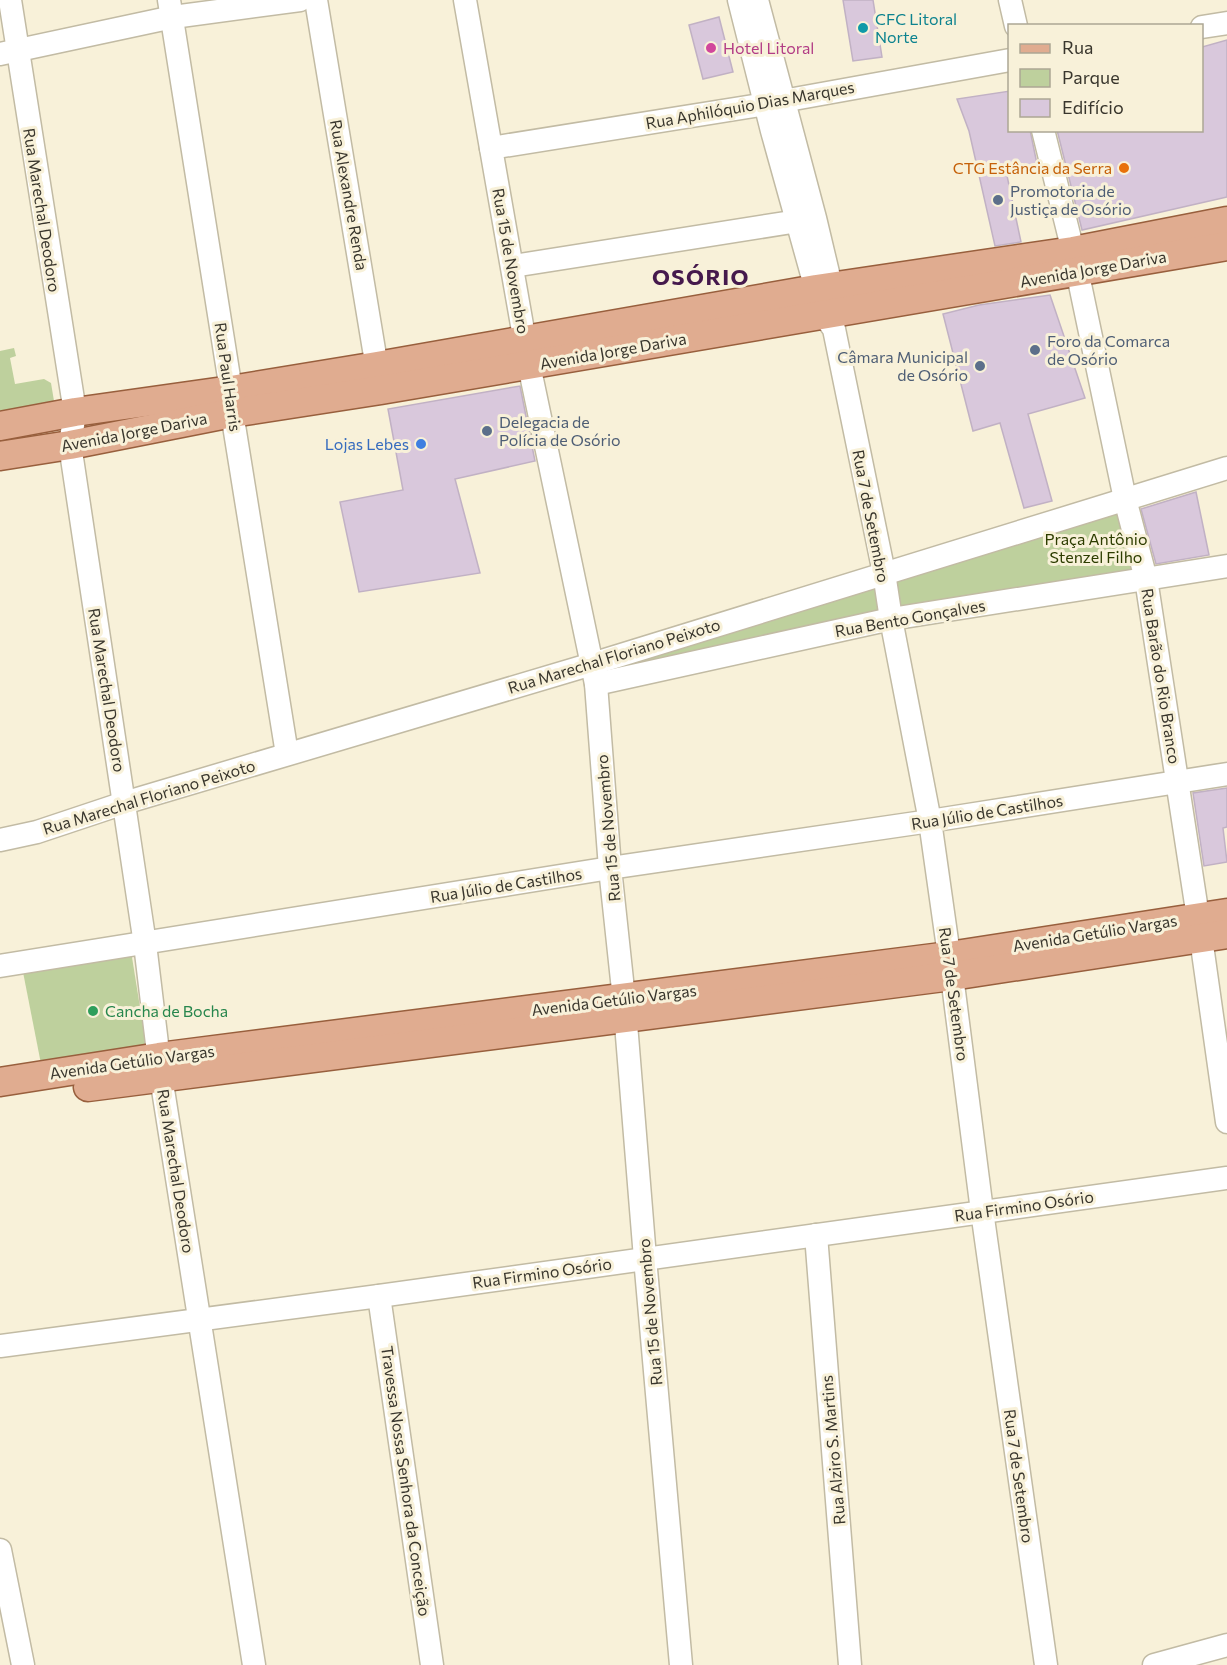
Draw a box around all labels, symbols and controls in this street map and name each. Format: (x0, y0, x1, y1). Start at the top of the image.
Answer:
place label: CFC Litoral Norte (875, 9, 957, 46)
marker: CFC Litoral Norte (856, 21, 870, 35)
legend (1008, 24, 1203, 132)
text: Rua (1062, 36, 1093, 58)
place label: Hotel Litoral (723, 38, 814, 57)
marker: Hotel Litoral (704, 41, 718, 55)
text: Parque (1062, 66, 1120, 88)
street label: Rua Aphilóquio Dias Marques (644, 77, 856, 132)
text: Edifício (1062, 96, 1124, 118)
street label: Rua Alexandre Renda (327, 118, 372, 272)
street label: Rua Marechal Deodoro (20, 126, 65, 293)
place label: CTG Estância da Serra (953, 158, 1112, 177)
marker: CTG Estância da Serra (1117, 161, 1131, 175)
place label: Promotoria de Justiça de Osório (1010, 181, 1132, 218)
street label: Rua 15 de Novembro (489, 187, 534, 335)
marker: Promotoria de Justiça de Osório (991, 193, 1005, 207)
street label: Avenida Jorge Dariva (1018, 246, 1168, 291)
district label: OSÓRIO (652, 263, 750, 290)
street label: Rua Paul Harris (211, 321, 246, 433)
street label: Avenida Jorge Dariva (538, 328, 688, 373)
place label: Foro da Comarca de Osório (1047, 331, 1170, 368)
marker: Foro da Comarca de Osório (1028, 343, 1042, 357)
place label: Câmara Municipal de Osório (837, 347, 968, 384)
marker: Câmara Municipal de Osório (973, 359, 987, 373)
street label: Avenida Jorge Dariva (59, 408, 209, 455)
place label: Delegacia de Polícia de Osório (499, 412, 621, 449)
marker: Delegacia de Polícia de Osório (480, 424, 494, 438)
place label: Lojas Lebes (325, 434, 409, 453)
marker: Lojas Lebes (414, 437, 428, 451)
street label: Rua 7 de Setembro (849, 448, 894, 584)
park label: Praça Antônio Stenzel Filho (1044, 529, 1148, 566)
street label: Rua Barão do Rio Branco (1138, 587, 1185, 765)
street label: Rua Bento Gonçalves (833, 595, 987, 640)
street label: Rua Marechal Deodoro (85, 606, 130, 773)
street label: Rua Marechal Floriano Peixoto (505, 614, 722, 697)
street label: Rua 15 de Novembro (592, 754, 623, 902)
street label: Rua Marechal Floriano Peixoto (40, 755, 257, 838)
street label: Rua Júlio de Castilhos (910, 790, 1064, 833)
street label: Rua Júlio de Castilhos (429, 863, 583, 906)
street label: Avenida Getúlio Vargas (1011, 910, 1178, 955)
street label: Rua 7 de Setembro (936, 926, 973, 1062)
street label: Avenida Getúlio Vargas (530, 980, 698, 1019)
place label: Cancha de Bocha (105, 1001, 228, 1020)
marker: Cancha de Bocha (86, 1004, 100, 1018)
street label: Avenida Getúlio Vargas (48, 1041, 216, 1082)
street label: Rua Marechal Deodoro (154, 1087, 199, 1254)
street label: Rua Firmino Osório (953, 1186, 1095, 1225)
street label: Rua 15 de Novembro (634, 1238, 665, 1386)
street label: Rua Firmino Osório (471, 1253, 613, 1292)
street label: Travessa Nossa Senhora da Conceição (378, 1344, 435, 1617)
street label: Rua Alziro S. Martins (816, 1374, 849, 1526)
street label: Rua 7 de Setembro (1001, 1408, 1038, 1544)

